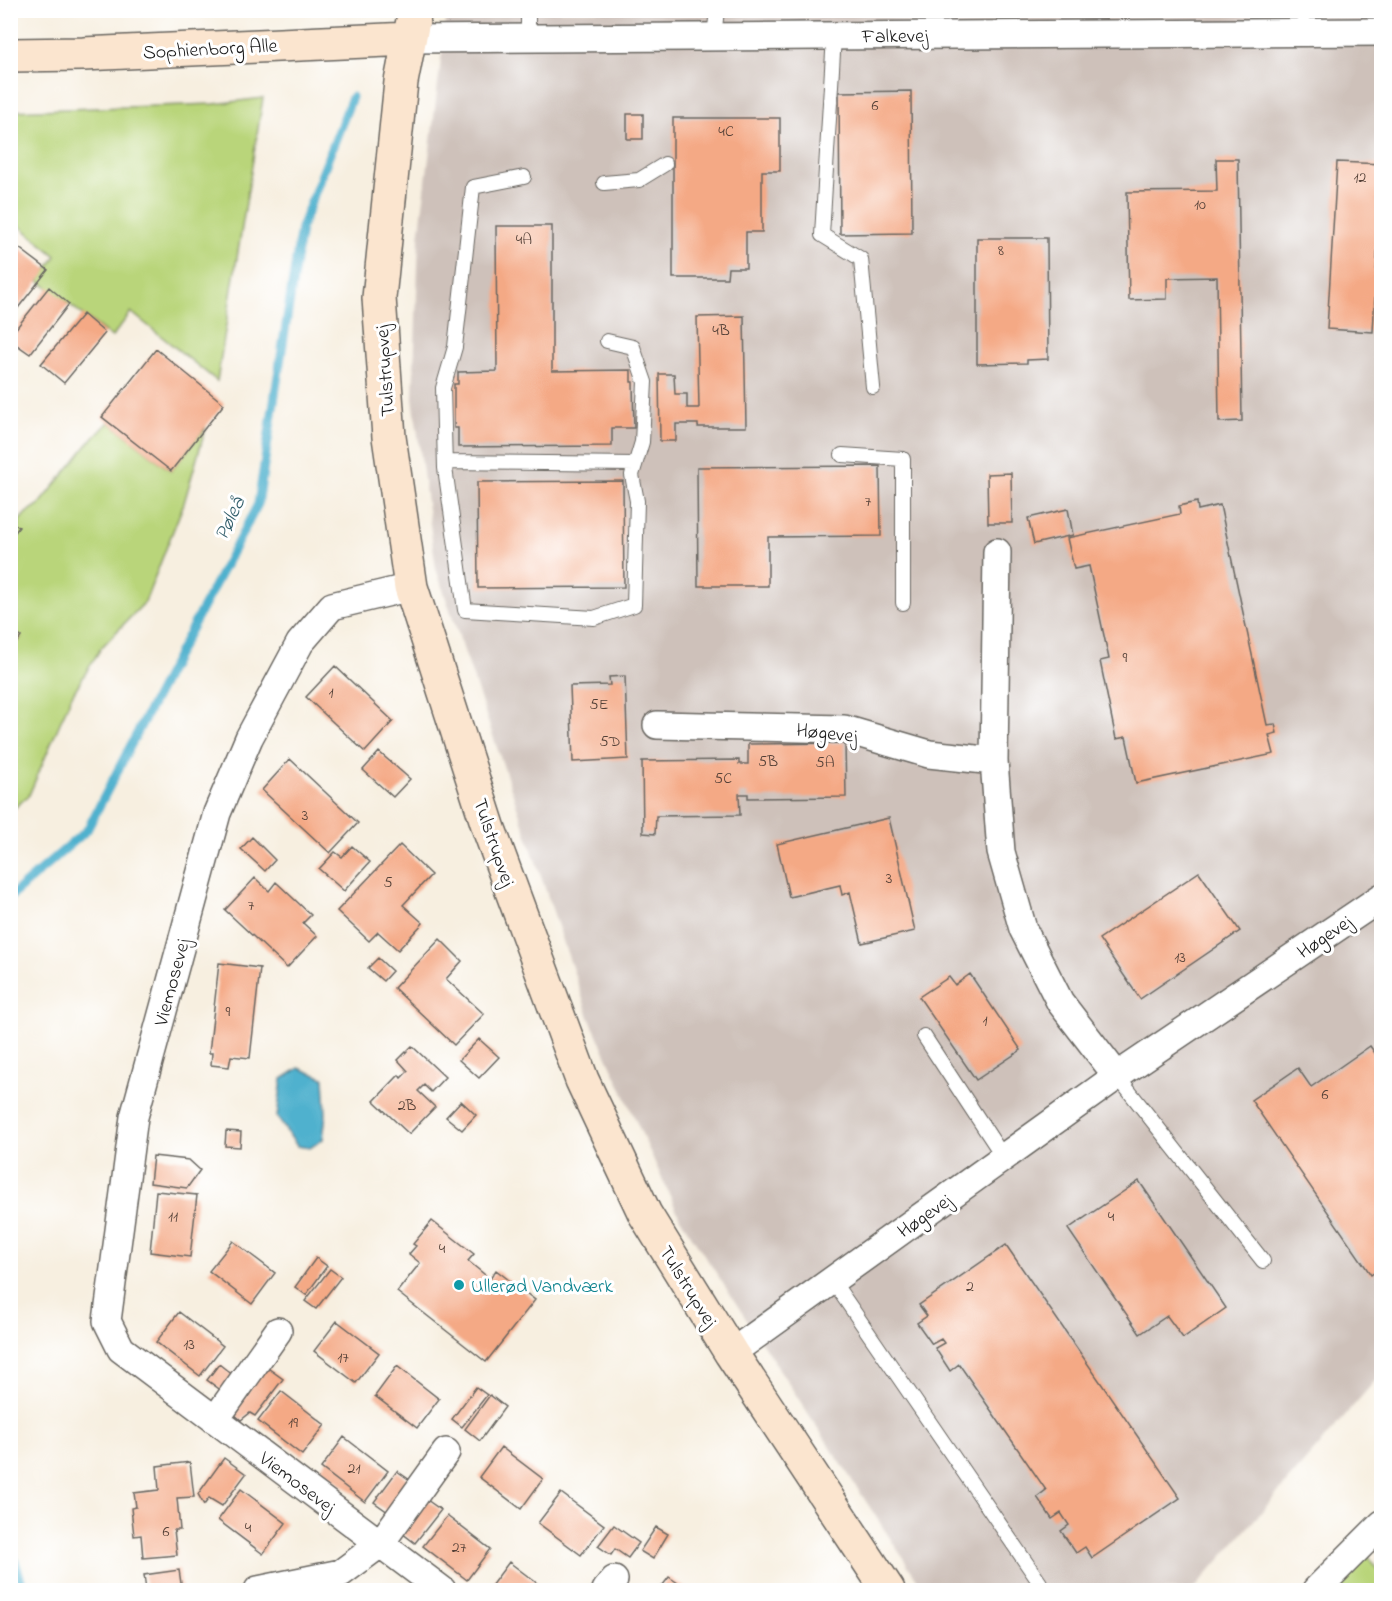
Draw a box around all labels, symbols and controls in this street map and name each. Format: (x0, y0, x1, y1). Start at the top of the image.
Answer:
street label: Falkevej (861, 22, 929, 53)
street label: Sophienborg Alle (142, 32, 278, 69)
house number: 6 (871, 94, 879, 118)
house number: 4C (718, 120, 734, 144)
house number: 12 (1353, 166, 1367, 190)
house number: 10 (1194, 193, 1206, 217)
house number: 4A (516, 228, 532, 252)
house number: 8 (998, 239, 1004, 263)
house number: 4B (712, 319, 730, 343)
street label: Tulstrupvej (369, 323, 404, 418)
house number: 7 (865, 490, 872, 514)
water label: Pøleå (208, 491, 254, 546)
house number: 9 (1123, 646, 1128, 670)
house number: 1 (328, 681, 334, 705)
house number: 5E (590, 693, 608, 717)
street label: Høgevej (795, 717, 860, 753)
house number: 5D (600, 730, 620, 754)
house number: 5B (758, 750, 778, 774)
house number: 5A (815, 751, 835, 775)
house number: 5C (714, 767, 732, 791)
street label: Tulstrupvej (464, 795, 522, 892)
house number: 3 (302, 804, 308, 828)
house number: 3 (886, 867, 892, 891)
house number: 5 (383, 871, 393, 895)
house number: 7 (248, 894, 255, 918)
street label: Høgevej (1292, 908, 1360, 968)
street label: Viemosevej (148, 935, 199, 1031)
house number: 13 (1174, 946, 1186, 970)
house number: 9 (226, 1000, 231, 1024)
house number: 1 (982, 1009, 988, 1033)
house number: 6 (1321, 1083, 1329, 1107)
house number: 2B (398, 1094, 417, 1118)
street label: Høgevej (892, 1187, 960, 1247)
house number: 11 (168, 1205, 178, 1229)
house number: 4 (1108, 1205, 1115, 1229)
house number: 4 (439, 1237, 446, 1261)
street label: Tulstrupvej (650, 1241, 724, 1335)
place label: Ullerød Vandværk (471, 1273, 613, 1302)
house number: 2 (966, 1275, 974, 1299)
marker: Ullerød Vandværk (452, 1278, 466, 1292)
house number: 13 (183, 1333, 195, 1357)
house number: 17 (337, 1346, 349, 1370)
house number: 19 (288, 1411, 298, 1435)
street label: Viemosevej (251, 1445, 342, 1523)
house number: 21 (347, 1457, 361, 1481)
house number: 4 (245, 1516, 252, 1540)
house number: 6 (162, 1520, 170, 1544)
house number: 27 (452, 1536, 467, 1560)

